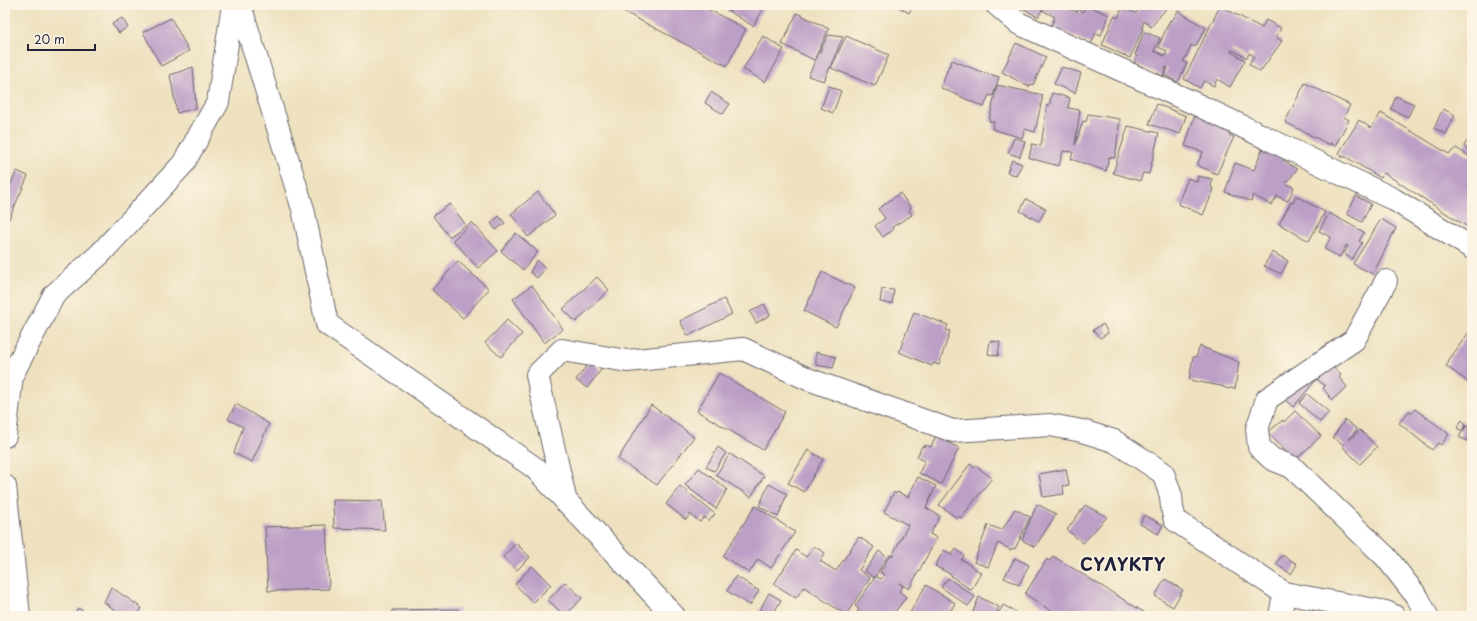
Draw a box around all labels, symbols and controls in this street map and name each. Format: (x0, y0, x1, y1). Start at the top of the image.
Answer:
scale bar (28, 26, 95, 52)
text: 20 m (34, 30, 65, 48)
district label: СҮЛҮКТҮ (1080, 551, 1166, 577)

